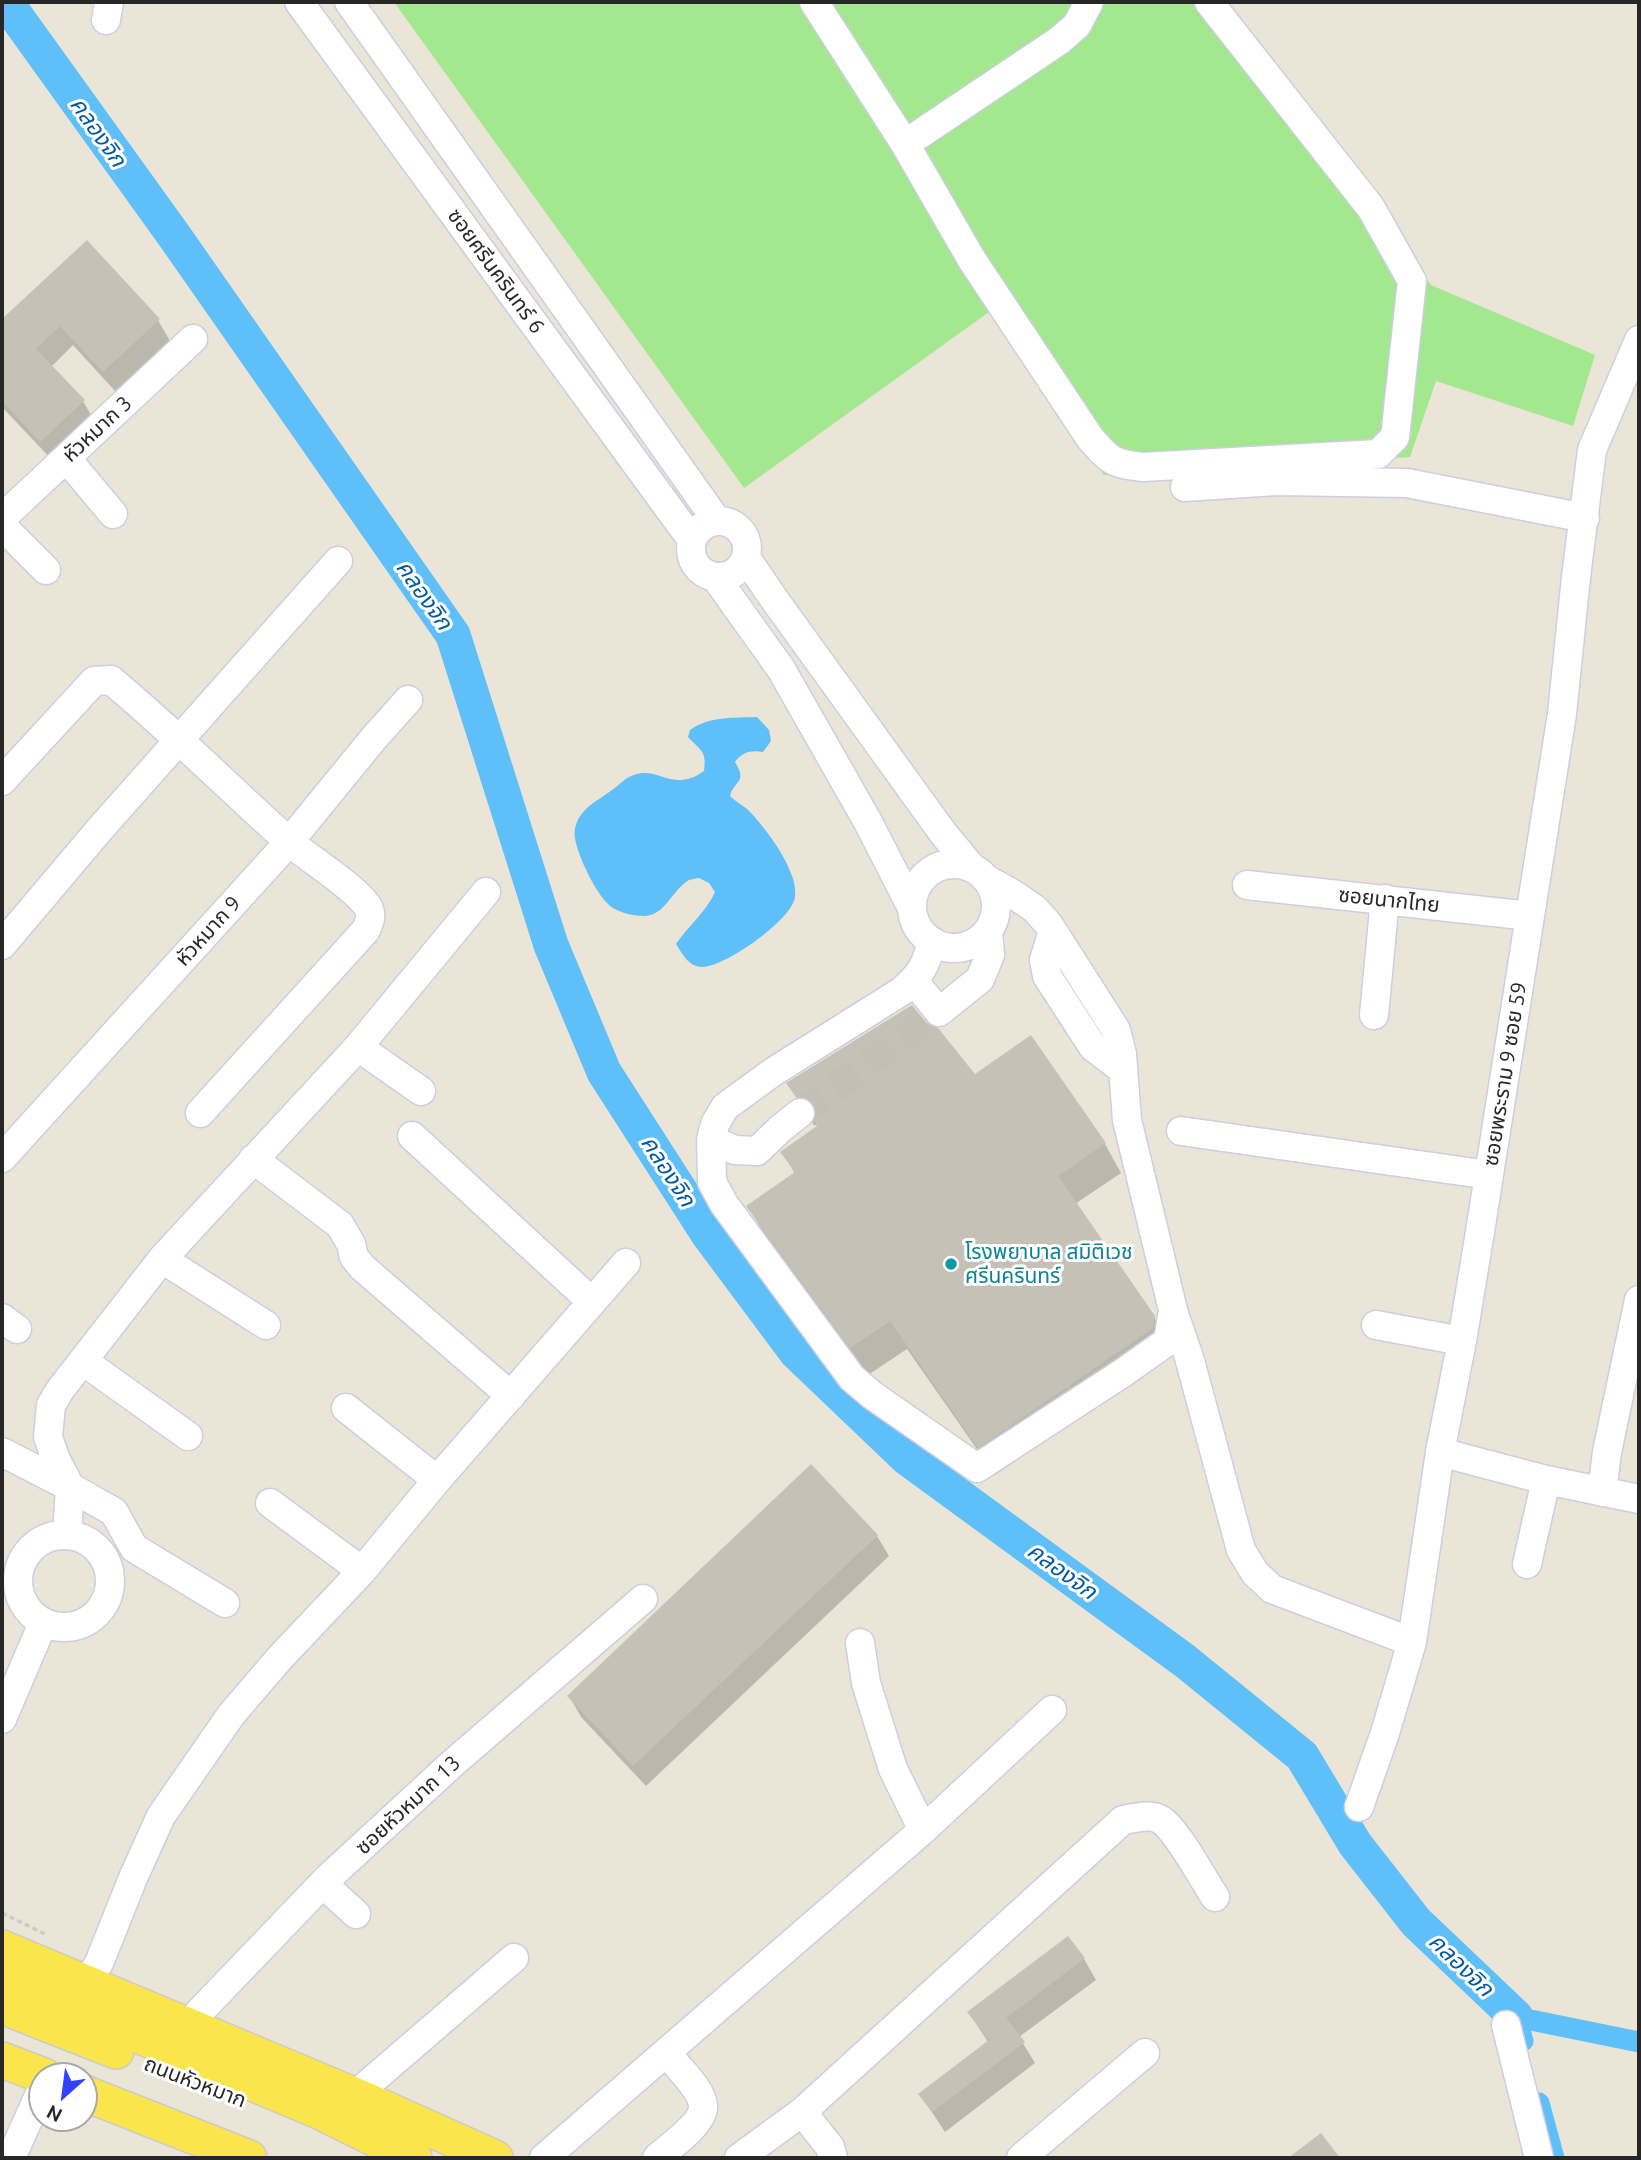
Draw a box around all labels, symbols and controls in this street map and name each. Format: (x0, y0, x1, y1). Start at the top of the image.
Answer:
water label: คลองจิก (64, 92, 132, 172)
street label: ซอยศรีนครินทร์ 6 (442, 204, 550, 338)
street label: หัวหมาก 3 (57, 391, 137, 467)
water label: คลองจิก (390, 555, 458, 635)
street label: ซอยนากไทย (1337, 882, 1441, 918)
street label: หัวหมาก 9 (170, 891, 246, 971)
street label: ซอยพระราม 9 ซอย 59 (1478, 980, 1532, 1168)
water label: คลองจิก (635, 1130, 701, 1212)
place label: โรงพยาบาล สมิติเวช ศรีนครินทร์ (965, 1239, 1133, 1289)
marker: โรงพยาบาล สมิติเวช ศรีนครินทร์ (943, 1256, 959, 1272)
water label: คลองจิก (1022, 1537, 1102, 1605)
street label: ซอยหัวหมาก 13 (351, 1750, 465, 1860)
water label: คลองจิก (1423, 1928, 1499, 2002)
street label: ถนนหัวหมาก (140, 2051, 250, 2113)
north arrow (28, 2062, 98, 2132)
text: N (43, 2101, 66, 2127)

